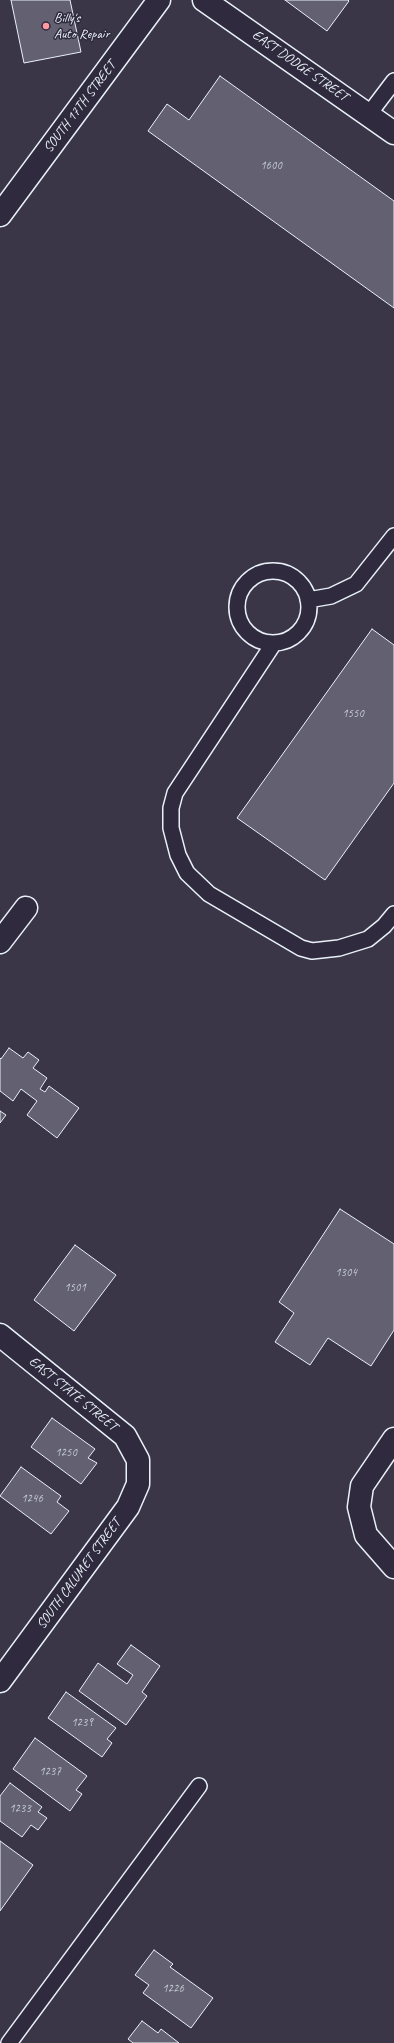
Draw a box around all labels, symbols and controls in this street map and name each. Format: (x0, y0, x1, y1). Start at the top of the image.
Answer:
place label: Billy's Auto Repair (54, 10, 110, 42)
marker: Billy's Auto Repair (41, 21, 51, 31)
street label: EAST DODGE STREET (249, 27, 351, 105)
street label: SOUTH 17TH STREET (40, 58, 120, 156)
house number: 1600 (260, 159, 282, 173)
house number: 1550 (342, 707, 364, 721)
house number: 1304 (335, 1266, 357, 1280)
house number: 1501 (64, 1281, 86, 1295)
street label: EAST STATE STREET (25, 1353, 121, 1435)
house number: 1250 (55, 1446, 77, 1460)
house number: 1246 (21, 1492, 43, 1506)
street label: SOUTH CALUMET STREET (33, 1515, 125, 1633)
house number: 1239 (71, 1716, 93, 1730)
house number: 1237 (39, 1765, 61, 1779)
house number: 1233 (9, 1802, 31, 1816)
house number: 1226 (162, 1982, 184, 1996)

